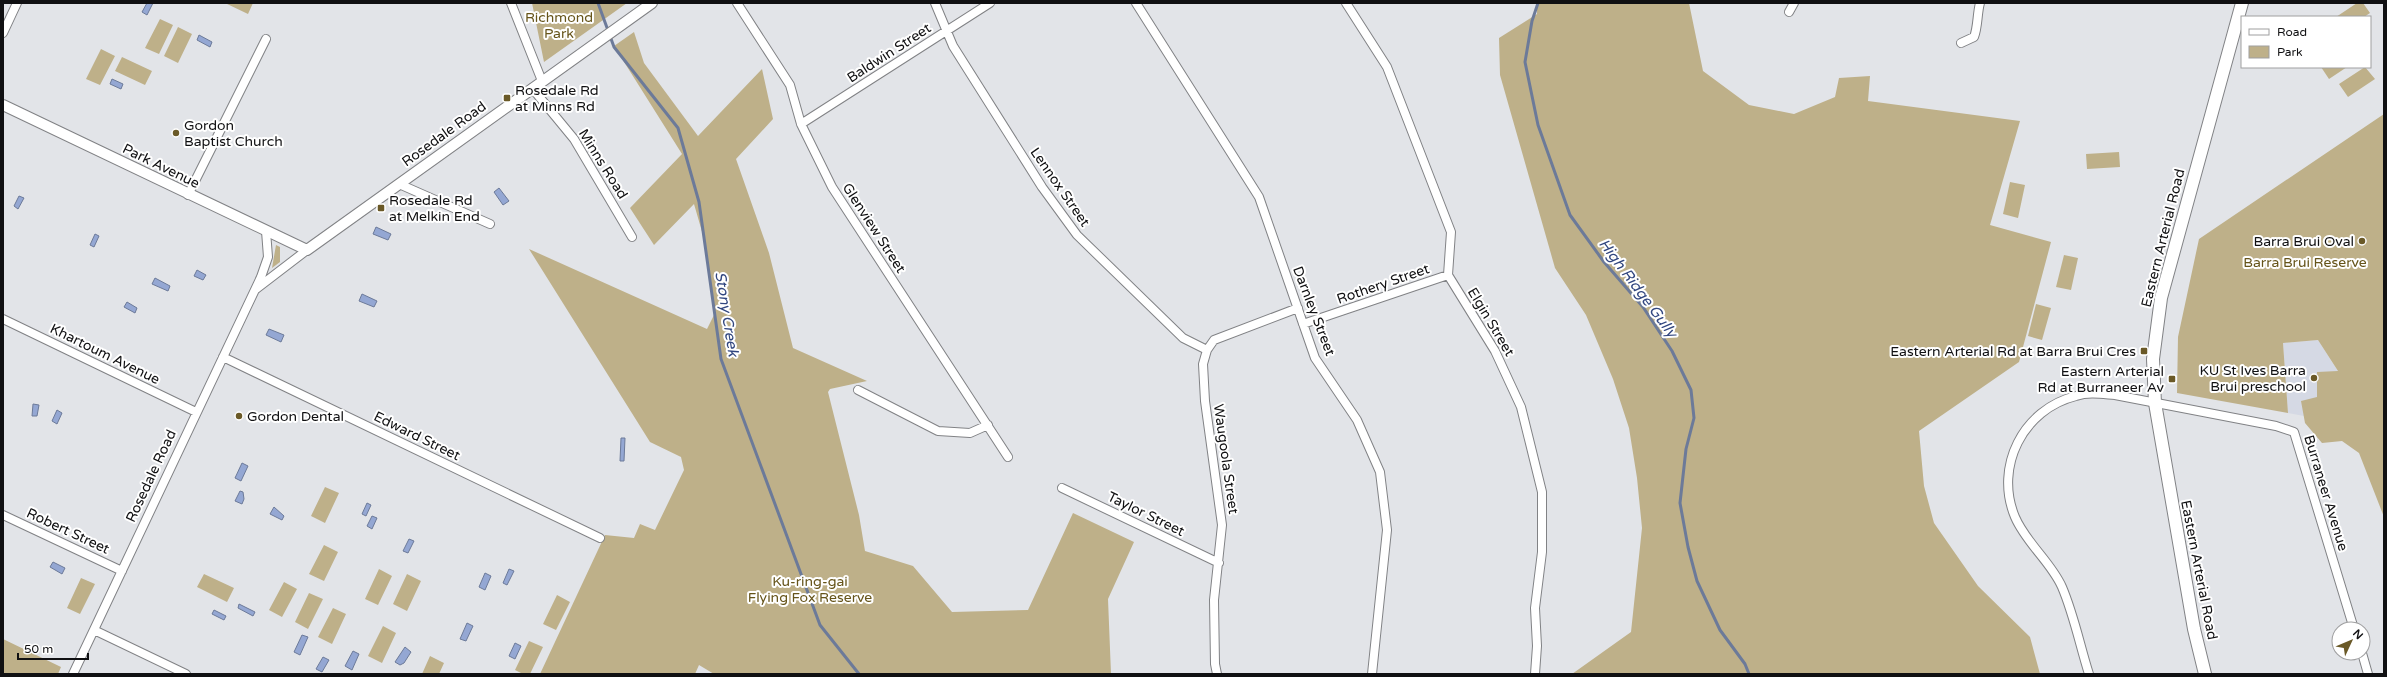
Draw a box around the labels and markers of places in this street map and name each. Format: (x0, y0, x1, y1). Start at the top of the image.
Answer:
place label: Rosedale Rd at Minns Rd (515, 82, 599, 115)
marker: Rosedale Rd at Minns Rd (502, 93, 512, 103)
place label: Gordon Baptist Church (184, 117, 283, 150)
marker: Gordon Baptist Church (171, 128, 181, 138)
place label: Rosedale Rd at Melkin End (389, 192, 480, 225)
marker: Rosedale Rd at Melkin End (376, 203, 386, 213)
place label: Barra Brui Oval (2254, 233, 2354, 250)
marker: Barra Brui Oval (2357, 236, 2367, 246)
place label: Eastern Arterial Rd at Barra Brui Cres (1890, 343, 2136, 360)
marker: Eastern Arterial Rd at Barra Brui Cres (2139, 346, 2149, 356)
place label: KU St Ives Barra Brui preschool (2199, 362, 2306, 395)
place label: Eastern Arterial Rd at Burraneer Av (2037, 363, 2165, 396)
marker: KU St Ives Barra Brui preschool (2309, 373, 2319, 383)
marker: Eastern Arterial Rd at Burraneer Av (2167, 374, 2177, 384)
place label: Gordon Dental (247, 408, 344, 425)
marker: Gordon Dental (234, 411, 244, 421)

